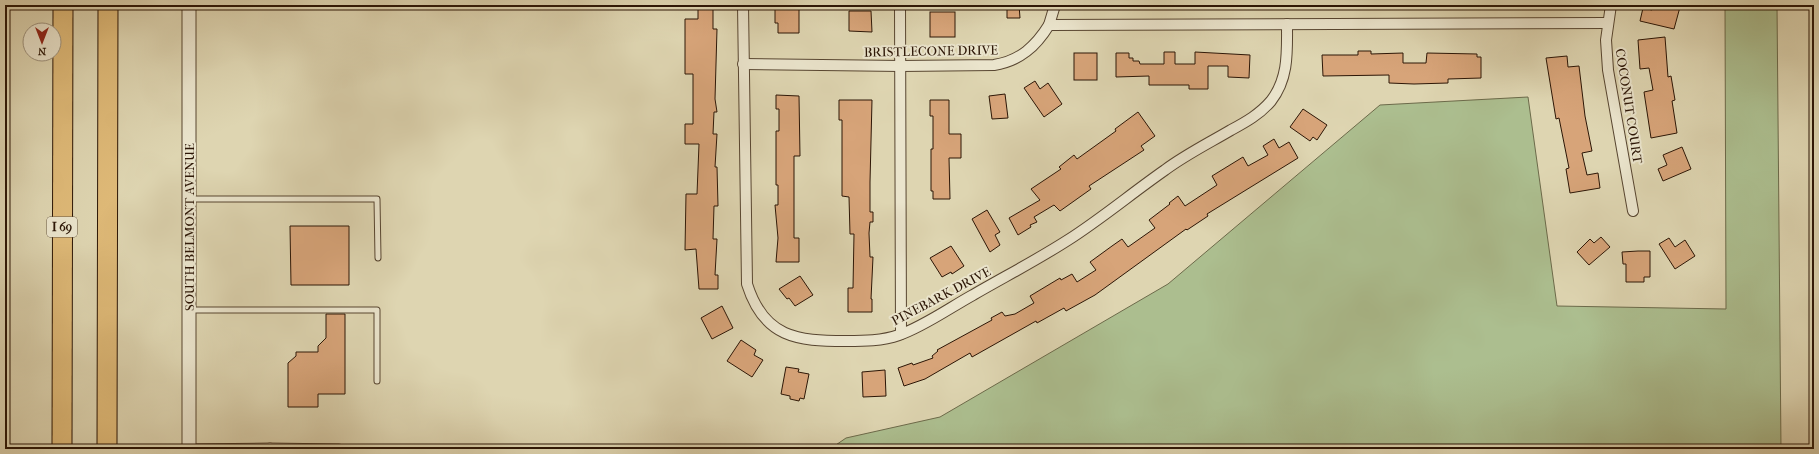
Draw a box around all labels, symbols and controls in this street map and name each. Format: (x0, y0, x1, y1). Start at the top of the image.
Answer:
north arrow (22, 22, 62, 62)
street label: BRISTLECONE DRIVE (864, 42, 998, 60)
text: N (37, 45, 46, 58)
street label: COCONUT COURT (1613, 47, 1646, 165)
street label: SOUTH BELMONT AVENUE (182, 143, 197, 311)
road number: I 69 (47, 217, 77, 237)
street label: PINEBARK DRIVE (889, 264, 993, 328)

